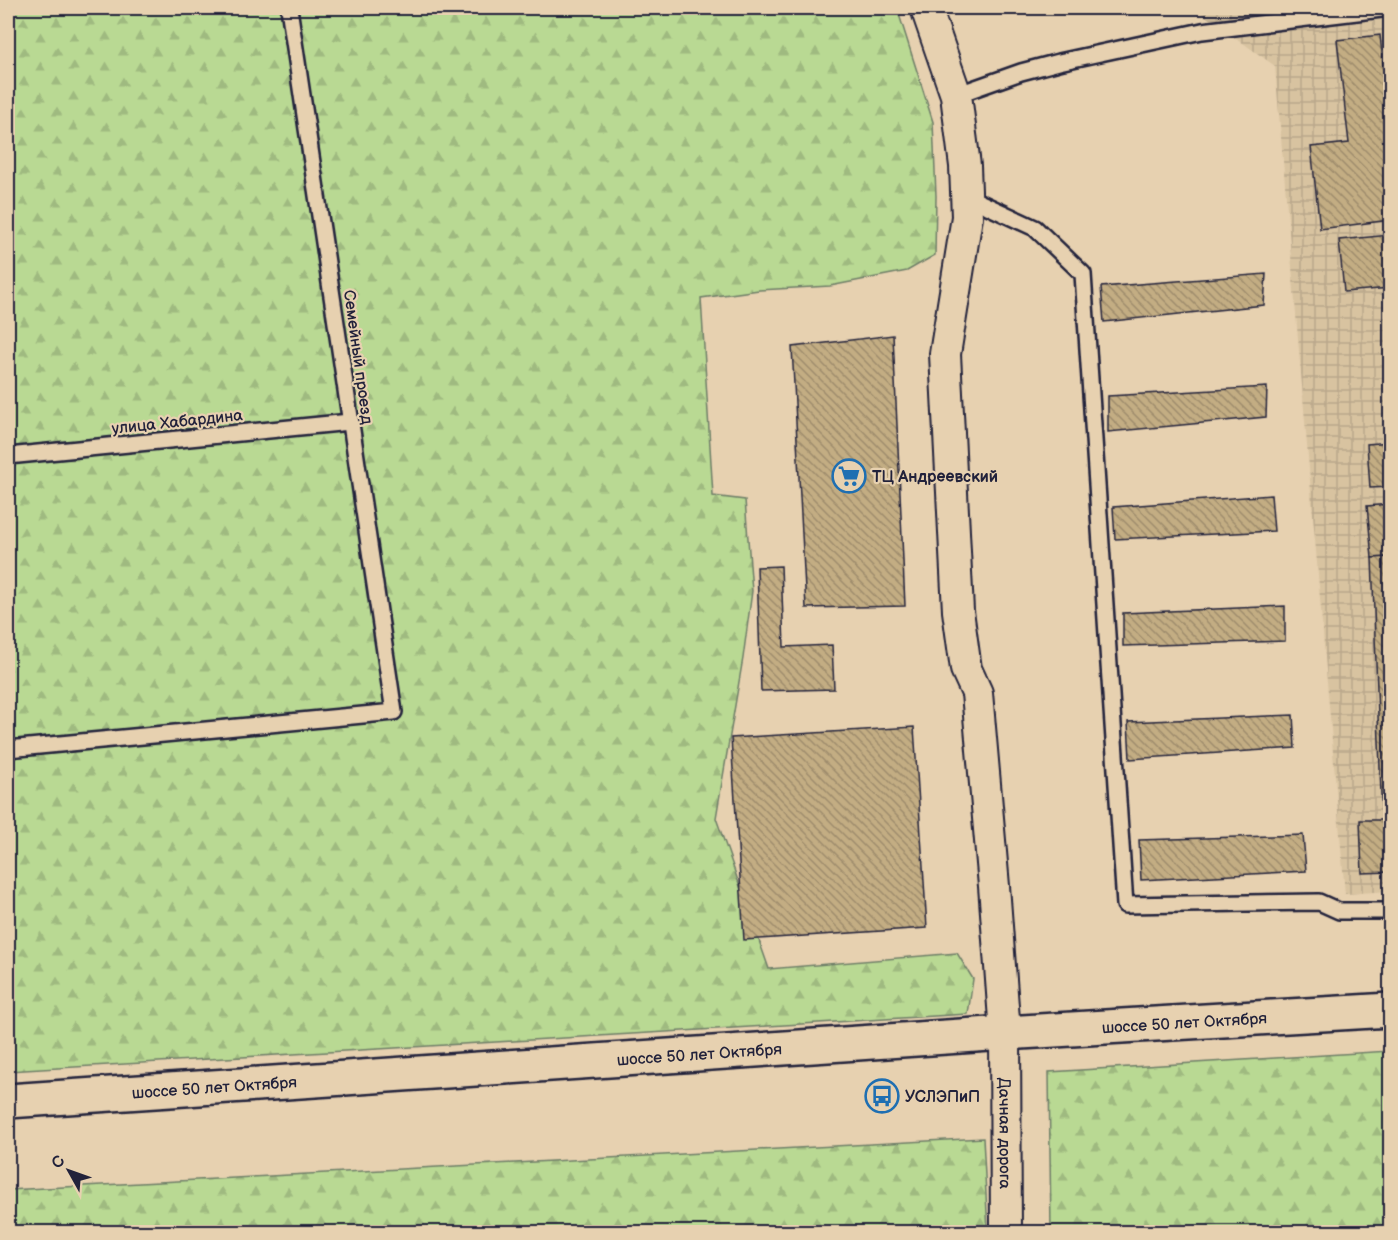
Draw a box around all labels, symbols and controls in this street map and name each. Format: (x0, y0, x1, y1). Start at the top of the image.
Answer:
street label: Семейный проезд (339, 289, 376, 426)
street label: улица Хабардина (111, 406, 244, 439)
supermarket icon: ТЦ Андреевский (831, 458, 867, 494)
place label: ТЦ Андреевский (872, 468, 998, 487)
street label: шоссе 50 лет Октября (1101, 1009, 1268, 1038)
street label: шоссе 50 лет Октября (616, 1040, 783, 1070)
street label: шоссе 50 лет Октября (131, 1073, 298, 1104)
street label: Дачная дорога (994, 1077, 1014, 1190)
bus stop icon: УСЛЭПиП (864, 1078, 900, 1114)
place label: УСЛЭПиП (905, 1088, 980, 1107)
north arrow (39, 1141, 99, 1201)
text: С (48, 1152, 70, 1173)

